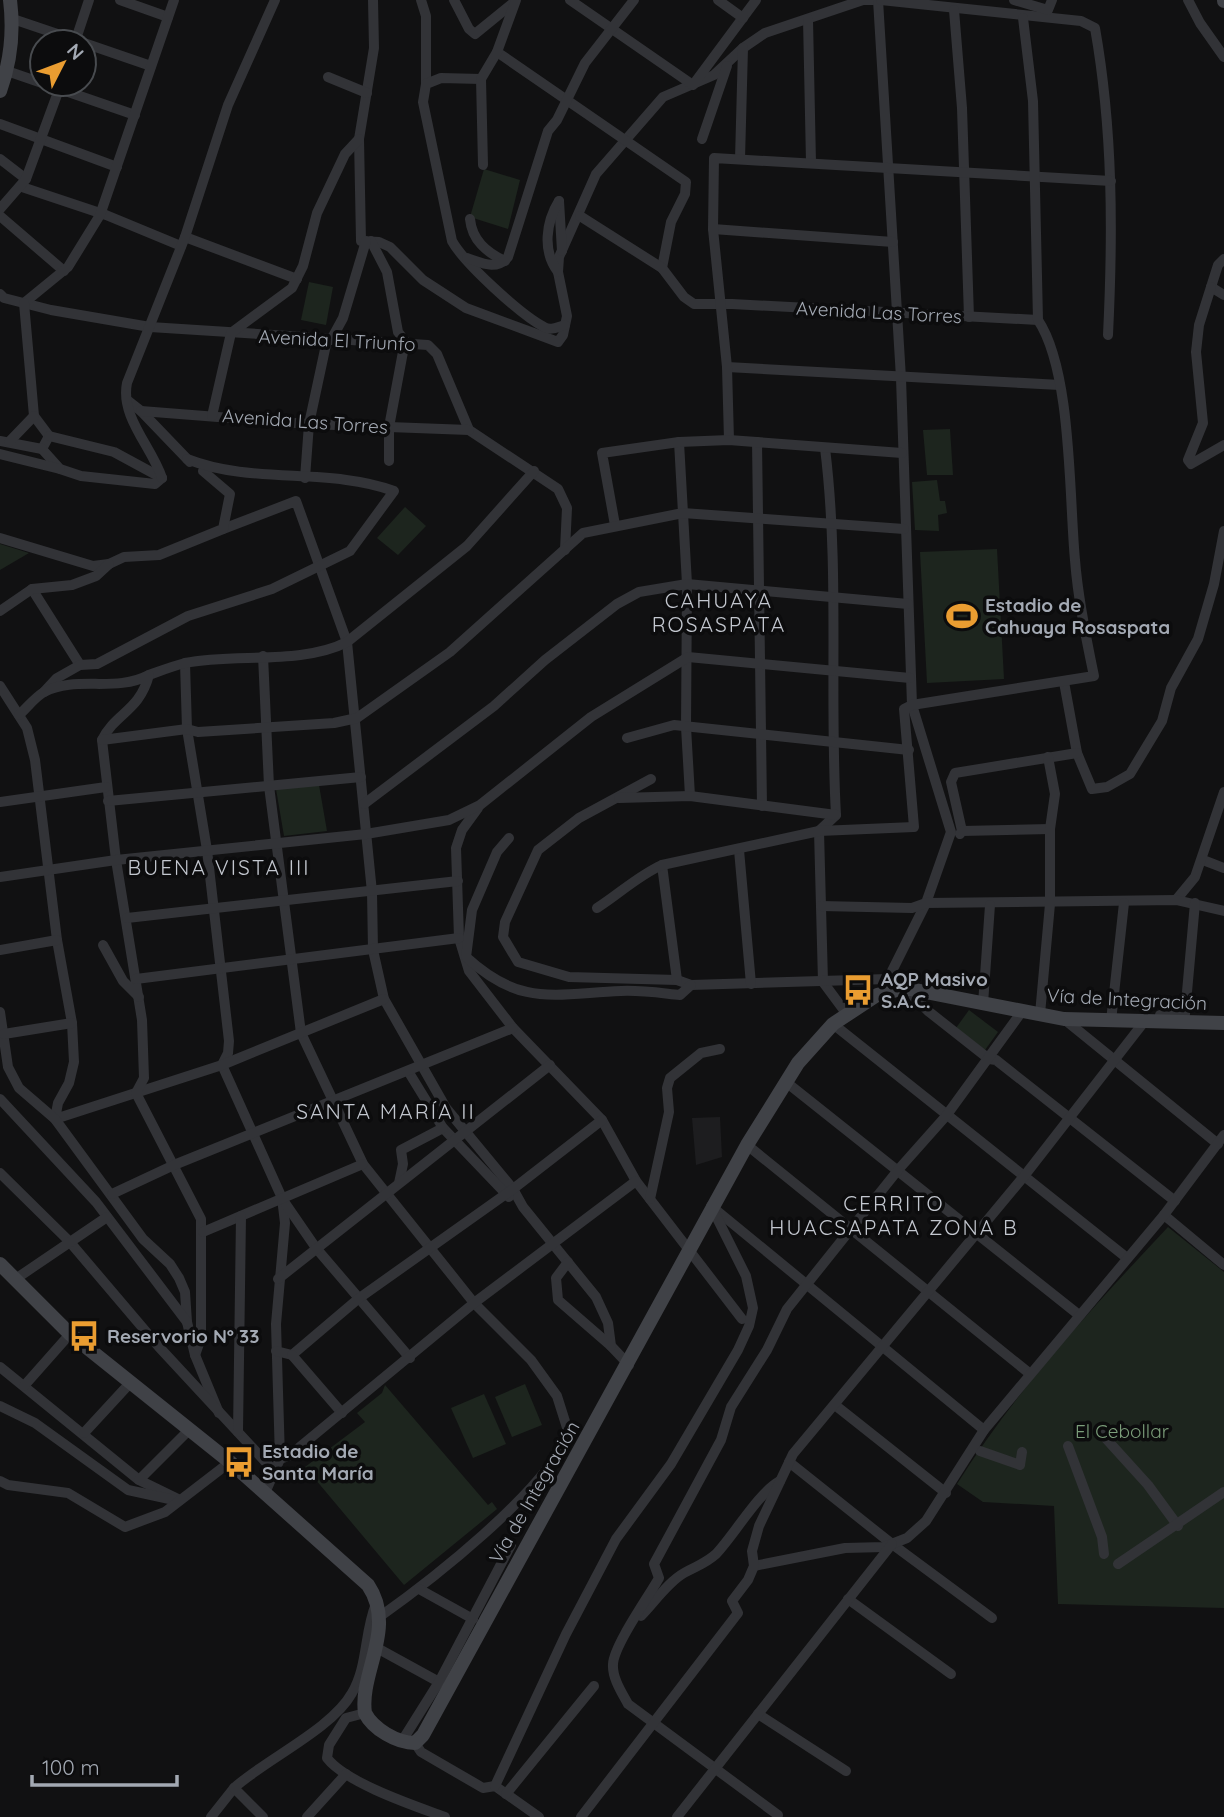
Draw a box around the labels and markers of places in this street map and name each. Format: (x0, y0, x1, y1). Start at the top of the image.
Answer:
place label: Estadio de Cahuaya Rosaspata (985, 593, 1170, 639)
sports icon: Estadio de Cahuaya Rosaspata (945, 599, 979, 633)
place label: AQP Masivo S.A.C. (881, 967, 988, 1013)
bus stop icon: AQP Masivo S.A.C. (841, 973, 875, 1007)
bus stop icon: Reservorio Nº 33 (67, 1319, 101, 1353)
place label: Reservorio Nº 33 (107, 1324, 259, 1348)
place label: Estadio de Santa María (262, 1439, 374, 1485)
bus stop icon: Estadio de Santa María (222, 1445, 256, 1479)

